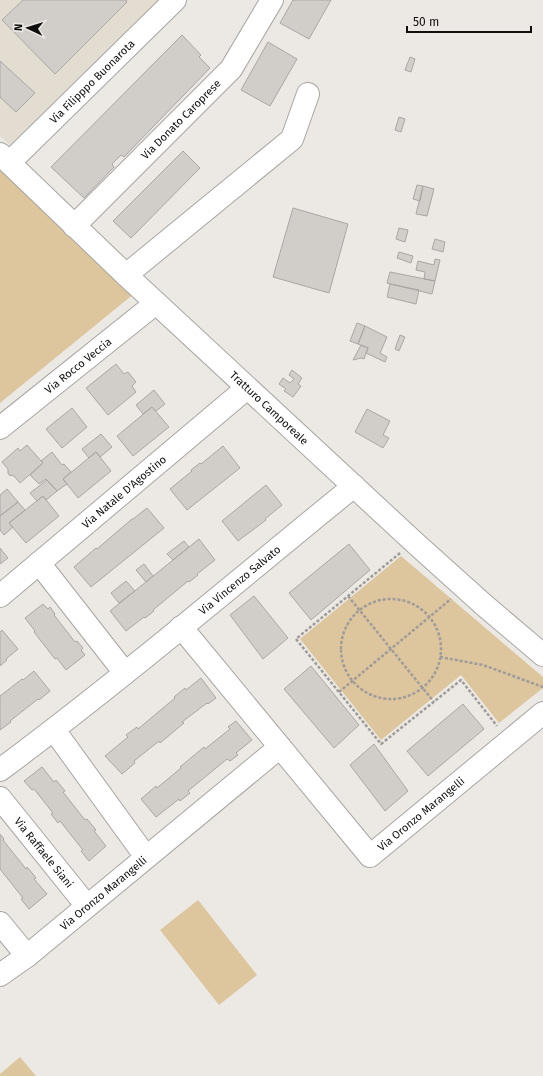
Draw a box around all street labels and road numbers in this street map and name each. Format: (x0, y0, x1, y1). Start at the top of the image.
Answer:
street label: Via Filipppo Buonarota (47, 37, 137, 126)
street label: Via Donato Caroprese (138, 77, 223, 162)
street label: Via Rocco Veccia (42, 335, 114, 396)
street label: Tratturo Camporeale (227, 368, 311, 447)
street label: Via Natale D'Agostino (79, 452, 169, 531)
street label: Via Vincenzo Salvato (196, 543, 283, 617)
street label: Via Oronzo Marangelli (375, 774, 467, 854)
street label: Via Raffaele Siani (12, 815, 76, 890)
street label: Via Oronzo Marangelli (57, 853, 149, 933)

